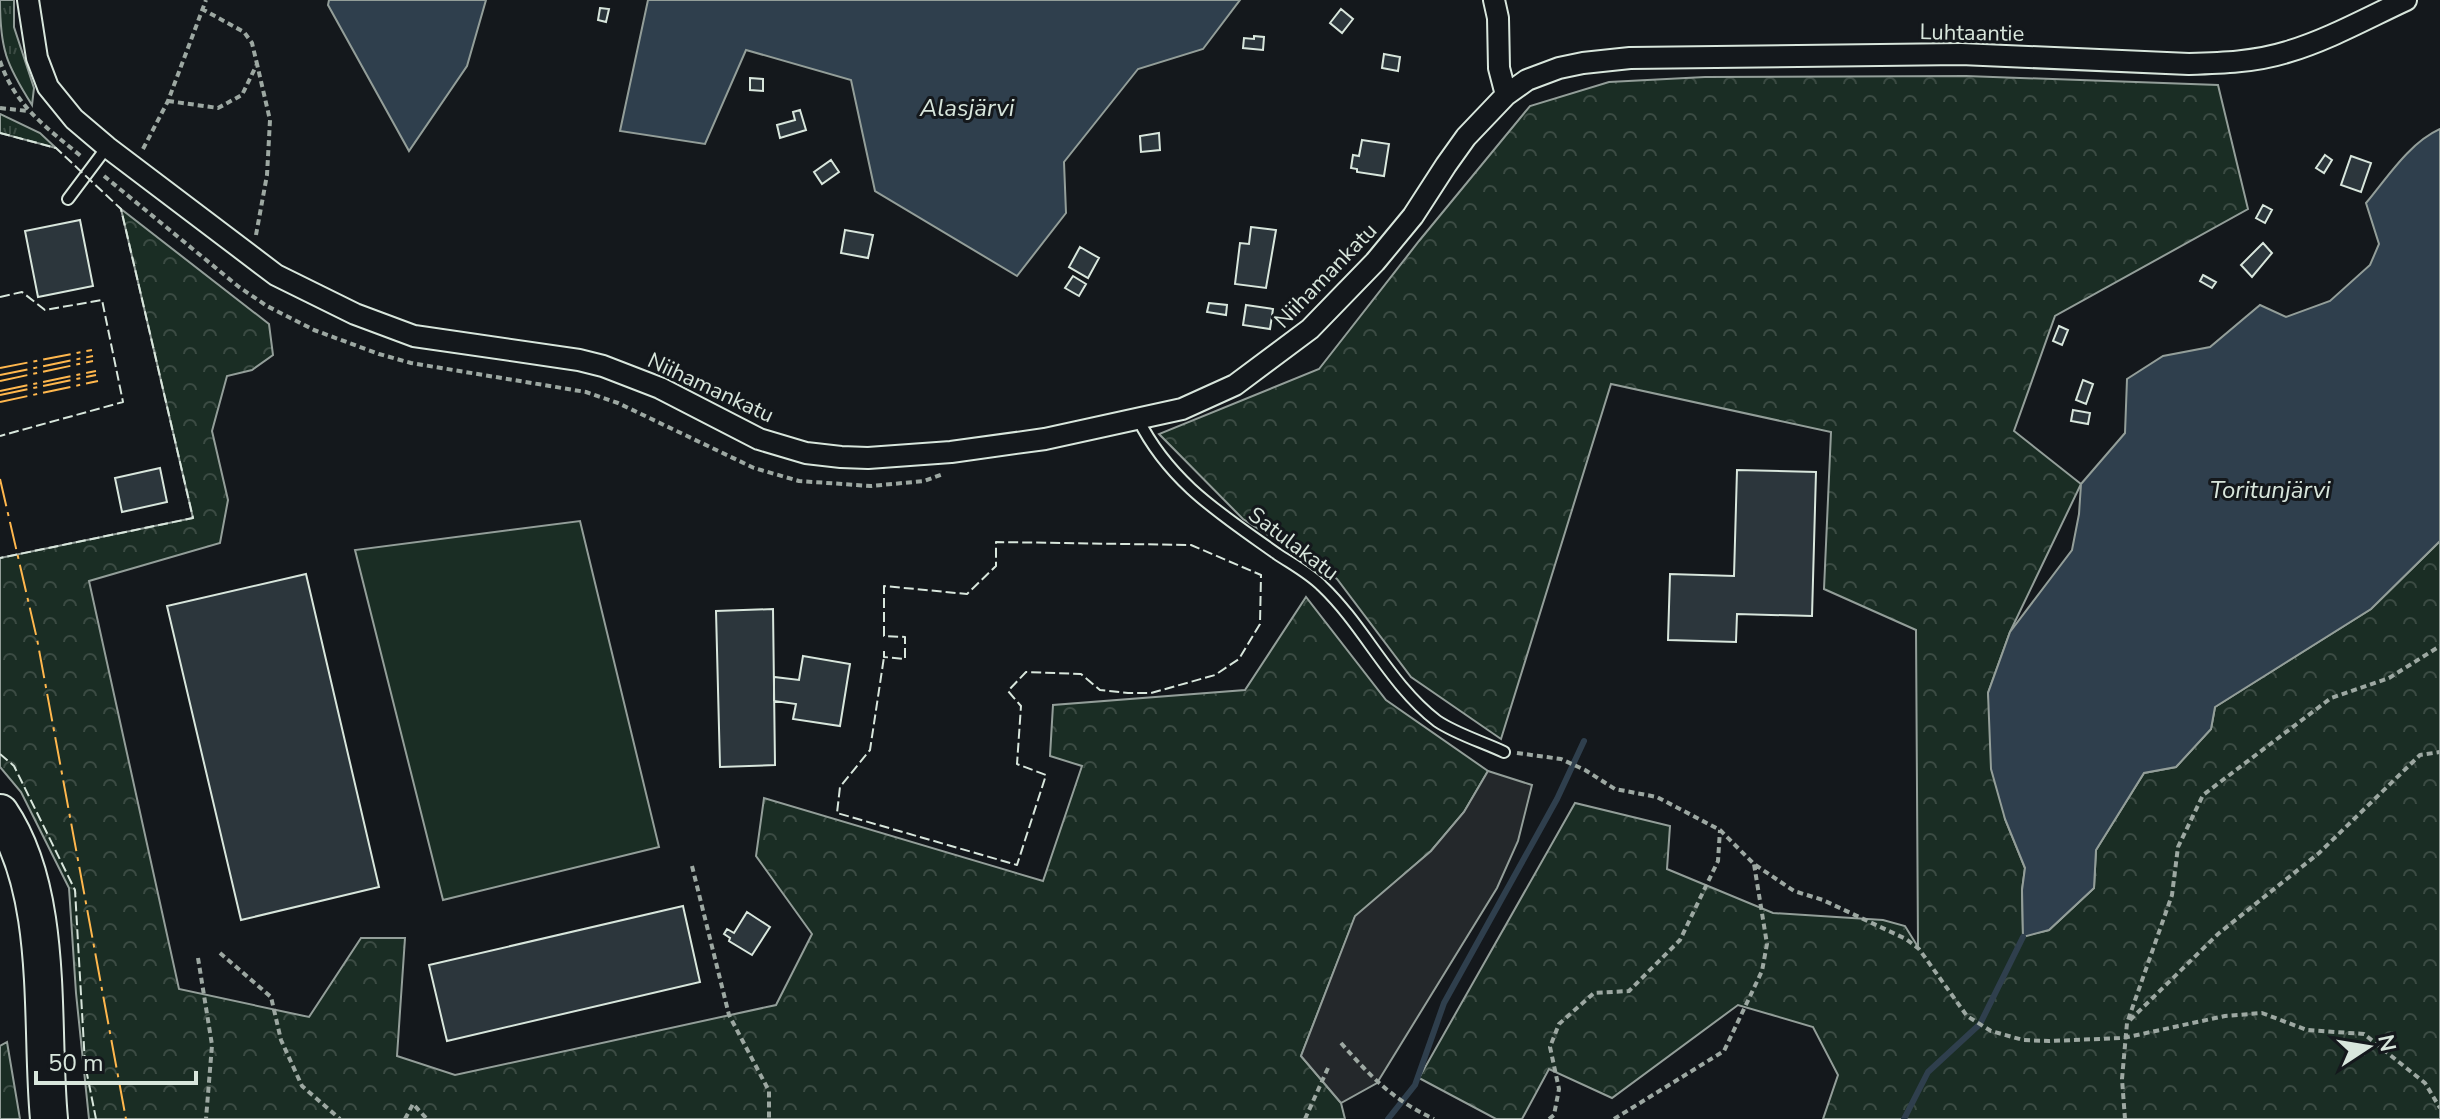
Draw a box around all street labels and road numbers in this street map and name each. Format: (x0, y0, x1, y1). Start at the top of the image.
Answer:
street label: Luhtaantie (1919, 17, 2025, 49)
street label: Niihamankatu (1268, 216, 1384, 335)
street label: Niihamankatu (643, 346, 779, 430)
street label: Satulakatu (1242, 500, 1345, 588)

